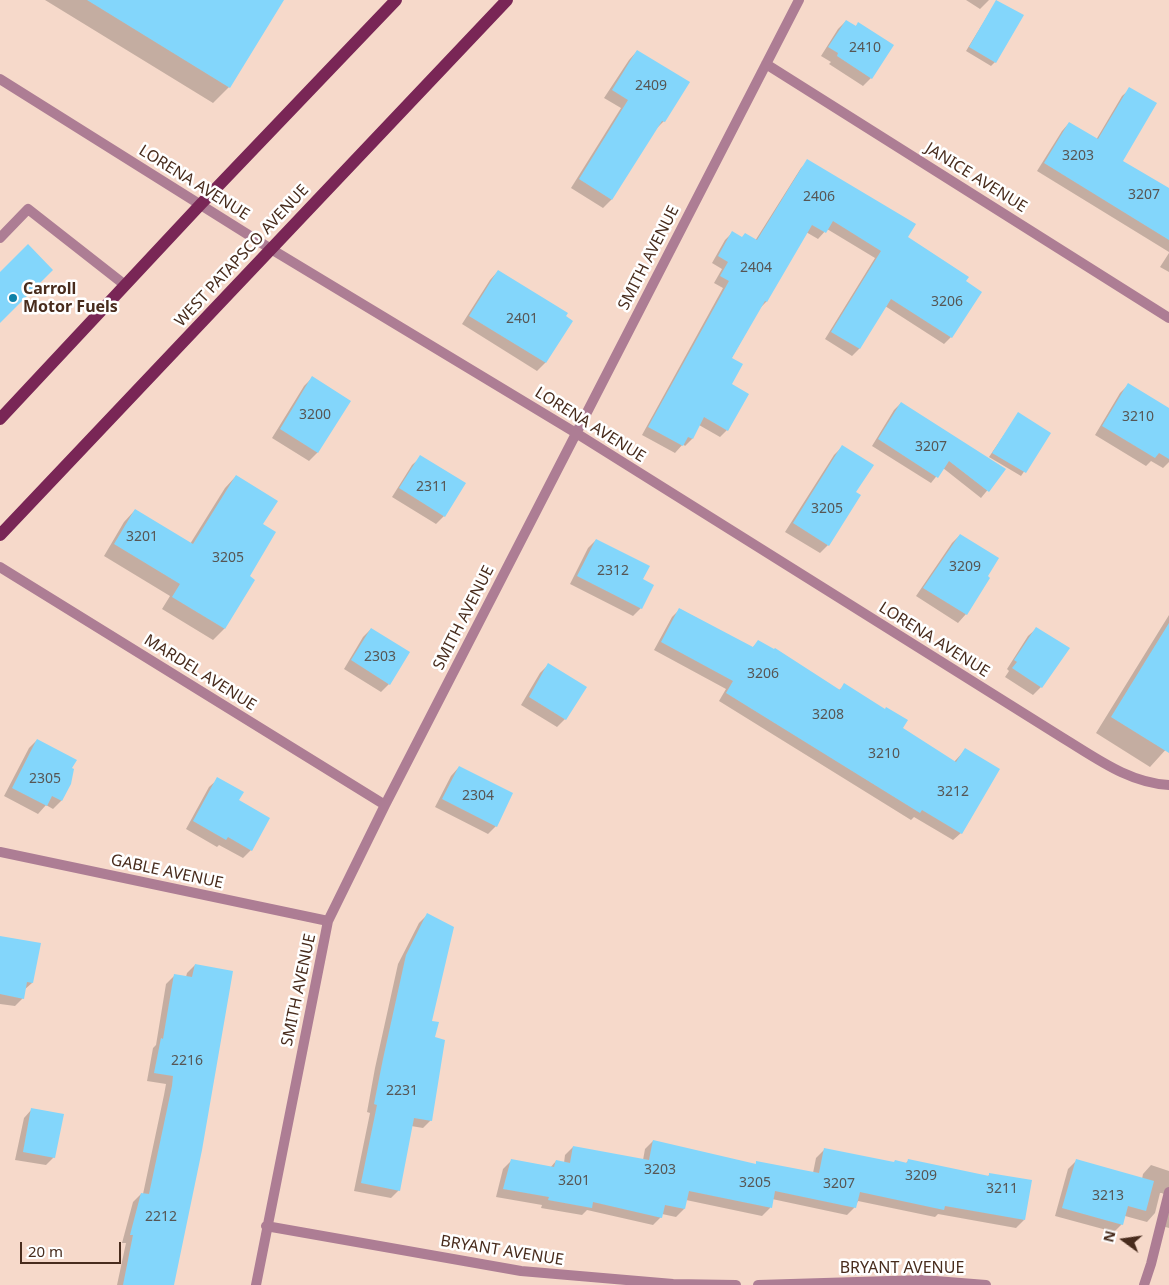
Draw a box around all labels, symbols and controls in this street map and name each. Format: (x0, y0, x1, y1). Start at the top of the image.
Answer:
house number: 2410 (849, 40, 881, 56)
house number: 2409 (635, 78, 667, 94)
street label: JANICE AVENUE (922, 139, 1030, 217)
street label: LORENA AVENUE (135, 141, 253, 225)
house number: 3203 (1062, 148, 1094, 164)
street label: WEST PATAPSCO AVENUE (171, 181, 313, 331)
house number: 3207 (1128, 187, 1160, 203)
house number: 2406 (803, 189, 835, 205)
street label: SMITH AVENUE (614, 203, 684, 313)
house number: 2404 (740, 260, 772, 276)
place label: Carroll Motor Fuels (23, 279, 118, 317)
marker: Carroll Motor Fuels (7, 292, 19, 304)
house number: 3206 (931, 294, 963, 310)
house number: 2401 (506, 311, 538, 327)
street label: LORENA AVENUE (531, 383, 649, 467)
house number: 3200 (299, 407, 331, 423)
house number: 3210 (1122, 409, 1154, 425)
house number: 3207 (915, 439, 947, 455)
house number: 2311 (416, 479, 448, 495)
house number: 3205 (811, 501, 843, 517)
house number: 3201 (126, 529, 158, 545)
house number: 3205 (212, 550, 244, 566)
house number: 3209 (949, 559, 981, 575)
street label: SMITH AVENUE (429, 563, 499, 673)
house number: 2312 (597, 563, 629, 579)
street label: LORENA AVENUE (875, 598, 993, 682)
street label: MARDEL AVENUE (140, 631, 260, 715)
house number: 2303 (364, 649, 396, 665)
house number: 3206 (747, 666, 779, 682)
house number: 3208 (812, 707, 844, 723)
house number: 3210 (868, 746, 900, 762)
house number: 2305 (29, 771, 61, 787)
house number: 3212 (937, 784, 969, 800)
house number: 2304 (462, 788, 494, 804)
street label: GABLE AVENUE (109, 851, 225, 893)
street label: SMITH AVENUE (278, 932, 320, 1048)
house number: 2216 (171, 1053, 203, 1069)
house number: 2231 (386, 1083, 418, 1099)
house number: 3203 (644, 1162, 676, 1178)
house number: 3209 (905, 1168, 937, 1184)
house number: 3201 (558, 1173, 590, 1189)
house number: 3205 (739, 1175, 771, 1191)
house number: 3207 (823, 1176, 855, 1192)
house number: 3211 (986, 1181, 1018, 1197)
house number: 3213 (1092, 1188, 1124, 1204)
house number: 2212 (145, 1209, 177, 1225)
north arrow (1099, 1215, 1149, 1265)
text: N (1098, 1228, 1120, 1244)
scale bar (22, 1232, 124, 1264)
street label: BRYANT AVENUE (439, 1232, 565, 1270)
text: 20 m (28, 1241, 63, 1261)
street label: BRYANT AVENUE (840, 1258, 964, 1278)

